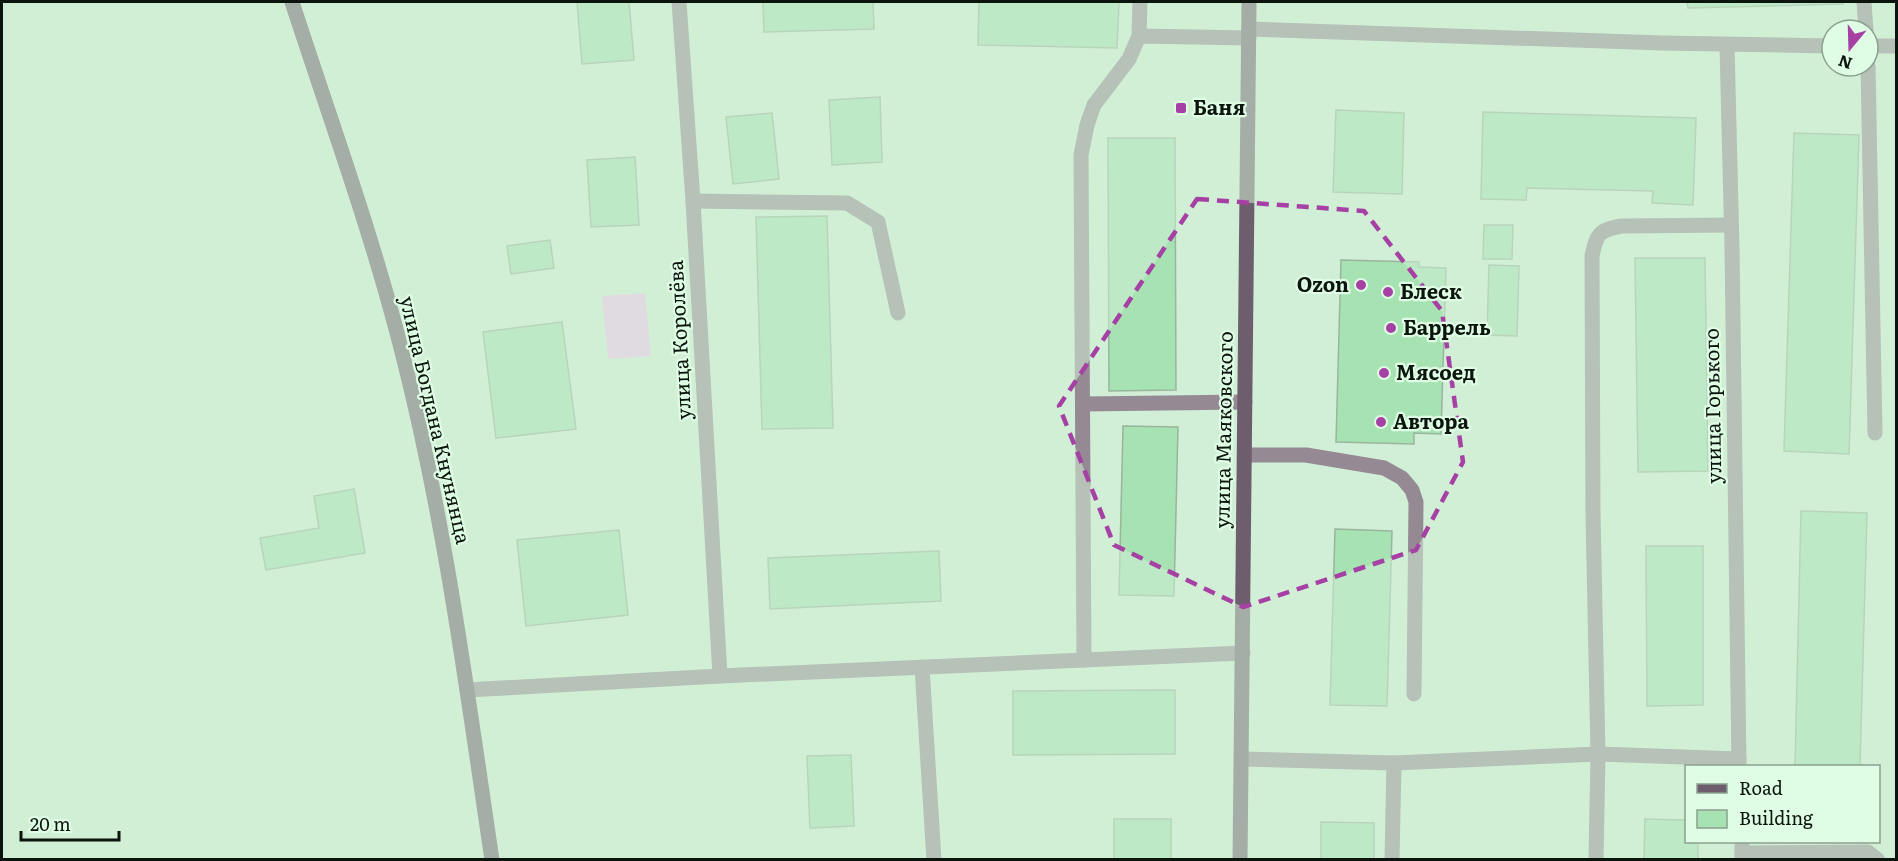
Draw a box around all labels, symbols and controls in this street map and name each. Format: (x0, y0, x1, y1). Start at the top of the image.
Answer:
north arrow (1820, 18, 1880, 78)
text: N (1835, 50, 1855, 77)
place label: Баня (1193, 91, 1246, 121)
marker: Баня (1174, 101, 1188, 115)
street label: улица Королёва (659, 259, 697, 421)
place label: Ozon (1297, 268, 1349, 298)
place label: Блеск (1400, 275, 1462, 305)
marker: Ozon (1354, 278, 1368, 292)
marker: Блеск (1381, 285, 1395, 299)
street label: улица Богдана Кнунянца (394, 293, 480, 547)
place label: Баррель (1403, 311, 1491, 341)
marker: Баррель (1384, 321, 1398, 335)
street label: улица Горького (1695, 328, 1727, 484)
street label: улица Маяковского (1205, 331, 1239, 529)
place label: Мясоед (1396, 356, 1476, 386)
marker: Мясоед (1377, 366, 1391, 380)
place label: Автора (1393, 405, 1470, 435)
marker: Автора (1374, 415, 1388, 429)
legend (1685, 765, 1880, 843)
text: Road (1739, 774, 1783, 801)
scale bar (21, 804, 118, 842)
text: Building (1739, 804, 1814, 831)
text: 20 m (30, 810, 71, 837)

